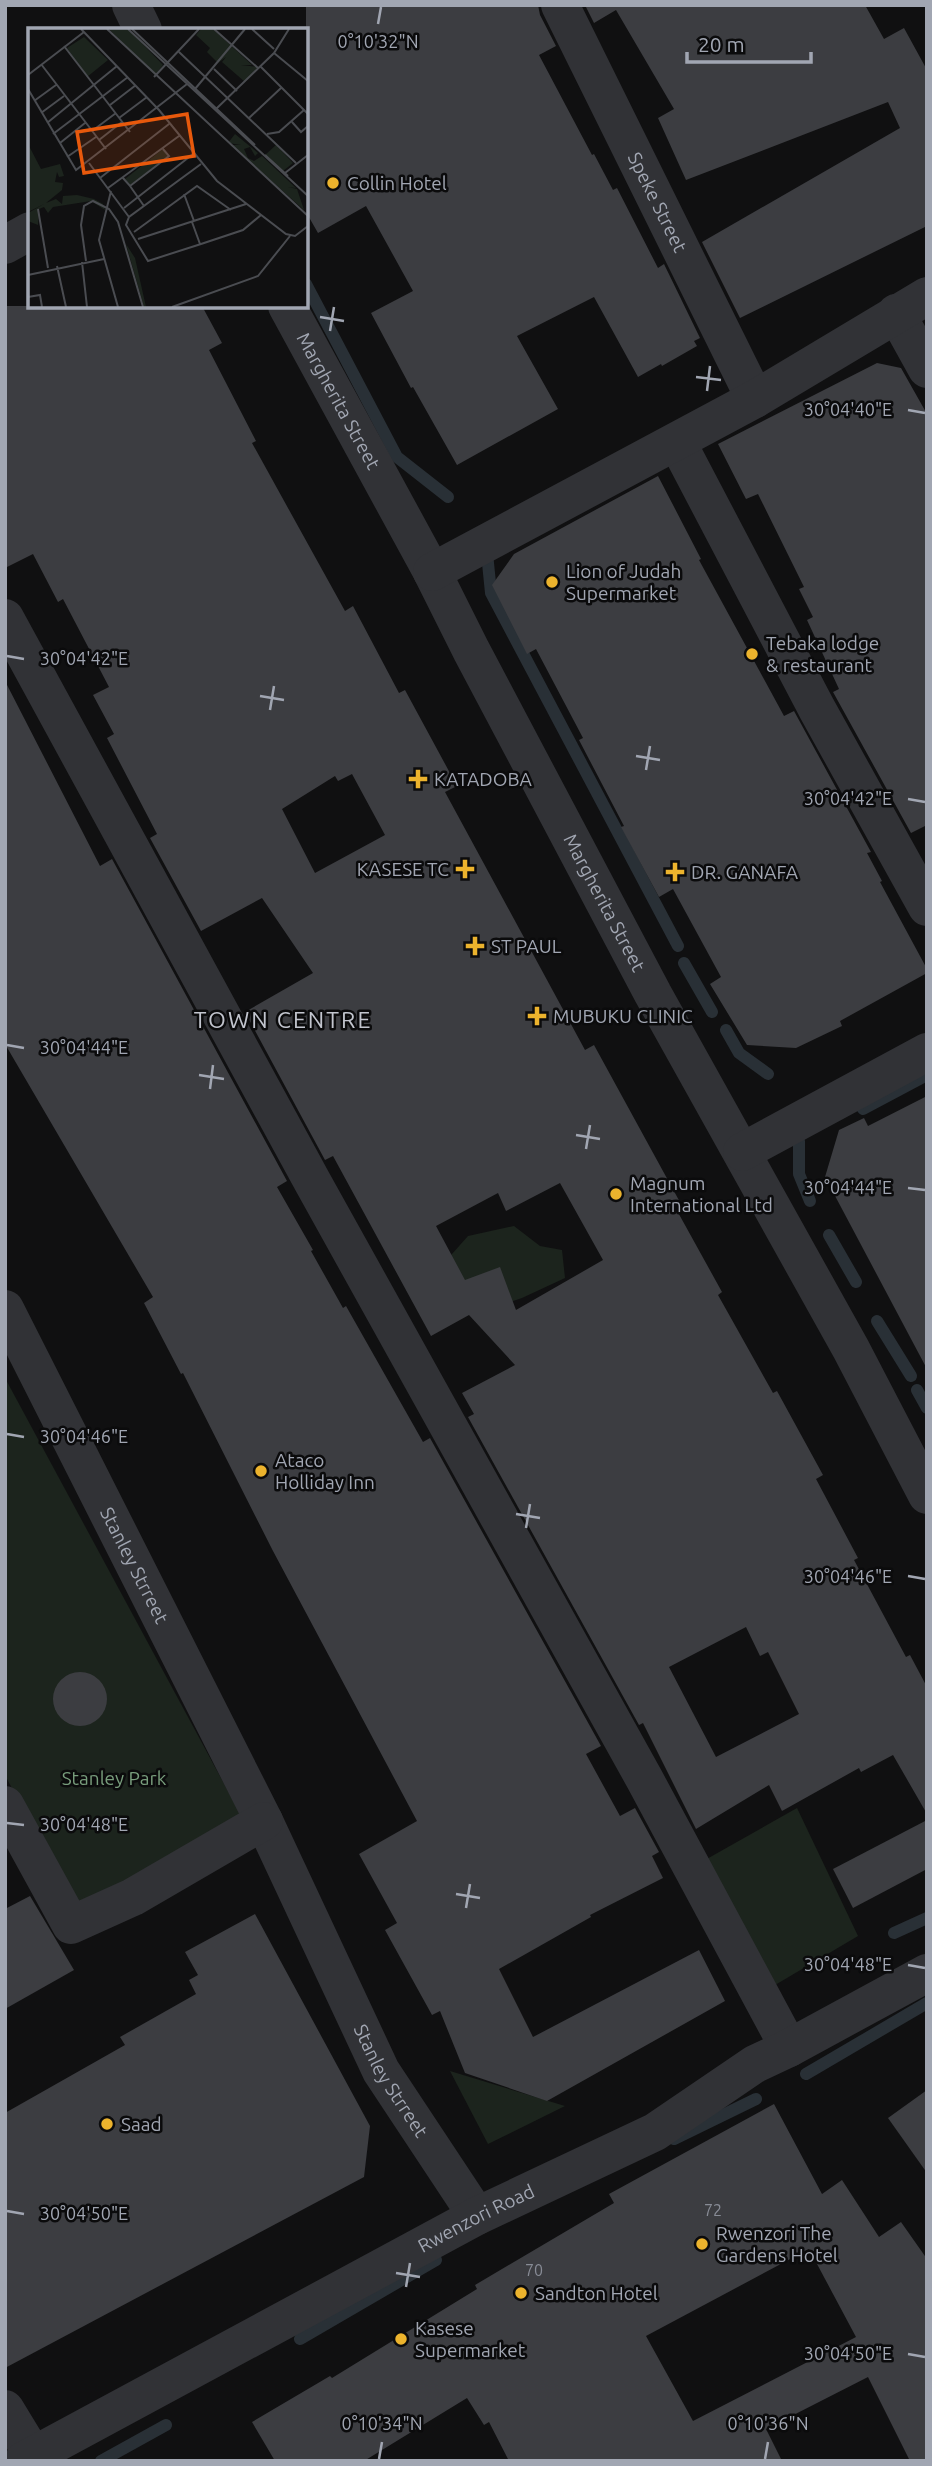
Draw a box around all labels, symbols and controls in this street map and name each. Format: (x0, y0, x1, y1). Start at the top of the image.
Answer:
scale bar (687, 21, 811, 65)
inset map (28, 28, 308, 308)
text: 0°10'32"N (338, 31, 418, 51)
text: 20 m (698, 32, 745, 56)
street label: Speke Street (624, 149, 692, 256)
place label: Collin Hotel (347, 172, 447, 194)
marker: Collin Hotel (325, 175, 341, 191)
street label: Margherita Street (293, 329, 385, 473)
text: 30°04'40"E (804, 399, 892, 419)
place label: Lion of Judah Supermarket (566, 560, 681, 604)
marker: Lion of Judah Supermarket (544, 574, 560, 590)
place label: Tebaka lodge & restaurant (766, 632, 879, 676)
marker: Tebaka lodge & restaurant (744, 646, 760, 662)
text: 30°04'42"E (40, 648, 128, 668)
place label: KATADOBA (434, 768, 533, 790)
marker: KATADOBA (408, 769, 428, 789)
text: 30°04'42"E (804, 788, 892, 808)
street label: Margherita Street (559, 830, 650, 976)
place label: KASESE TC (357, 858, 449, 880)
marker: KASESE TC (455, 859, 475, 879)
place label: DR. GANAFA (691, 861, 799, 883)
marker: DR. GANAFA (665, 862, 685, 882)
place label: ST PAUL (491, 935, 562, 957)
marker: ST PAUL (465, 936, 485, 956)
place label: MUBUKU CLINIC (553, 1005, 693, 1027)
marker: MUBUKU CLINIC (527, 1006, 547, 1026)
district label: TOWN CENTRE (194, 1007, 372, 1032)
text: 30°04'44"E (40, 1037, 128, 1057)
place label: Magnum International Ltd (630, 1172, 773, 1216)
text: 30°04'44"E (804, 1177, 892, 1197)
marker: Magnum International Ltd (608, 1186, 624, 1202)
text: 30°04'46"E (40, 1426, 128, 1446)
place label: Ataco Holliday Inn (275, 1449, 375, 1493)
marker: Ataco Holliday Inn (253, 1463, 269, 1479)
street label: Stanley Strreet (96, 1503, 173, 1627)
text: 30°04'46"E (804, 1566, 892, 1586)
park label: Stanley Park (62, 1767, 167, 1789)
text: 30°04'48"E (40, 1814, 128, 1834)
text: 30°04'48"E (804, 1954, 892, 1974)
street label: Stanley Strreet (350, 2021, 433, 2142)
place label: Saad (121, 2113, 162, 2135)
marker: Saad (99, 2116, 115, 2132)
street label: Rwenzori Road (414, 2180, 538, 2257)
house number: 72 (704, 2201, 722, 2219)
text: 30°04'50"E (40, 2203, 128, 2223)
place label: Rwenzori The Gardens Hotel (716, 2222, 838, 2266)
marker: Rwenzori The Gardens Hotel (694, 2236, 710, 2252)
house number: 70 (525, 2261, 543, 2279)
place label: Sandton Hotel (535, 2282, 658, 2304)
marker: Sandton Hotel (513, 2285, 529, 2301)
place label: Kasese Supermarket (415, 2317, 526, 2361)
marker: Kasese Supermarket (393, 2331, 409, 2347)
text: 30°04'50"E (804, 2343, 892, 2363)
text: 0°10'34"N (342, 2413, 422, 2433)
text: 0°10'36"N (728, 2413, 808, 2433)

